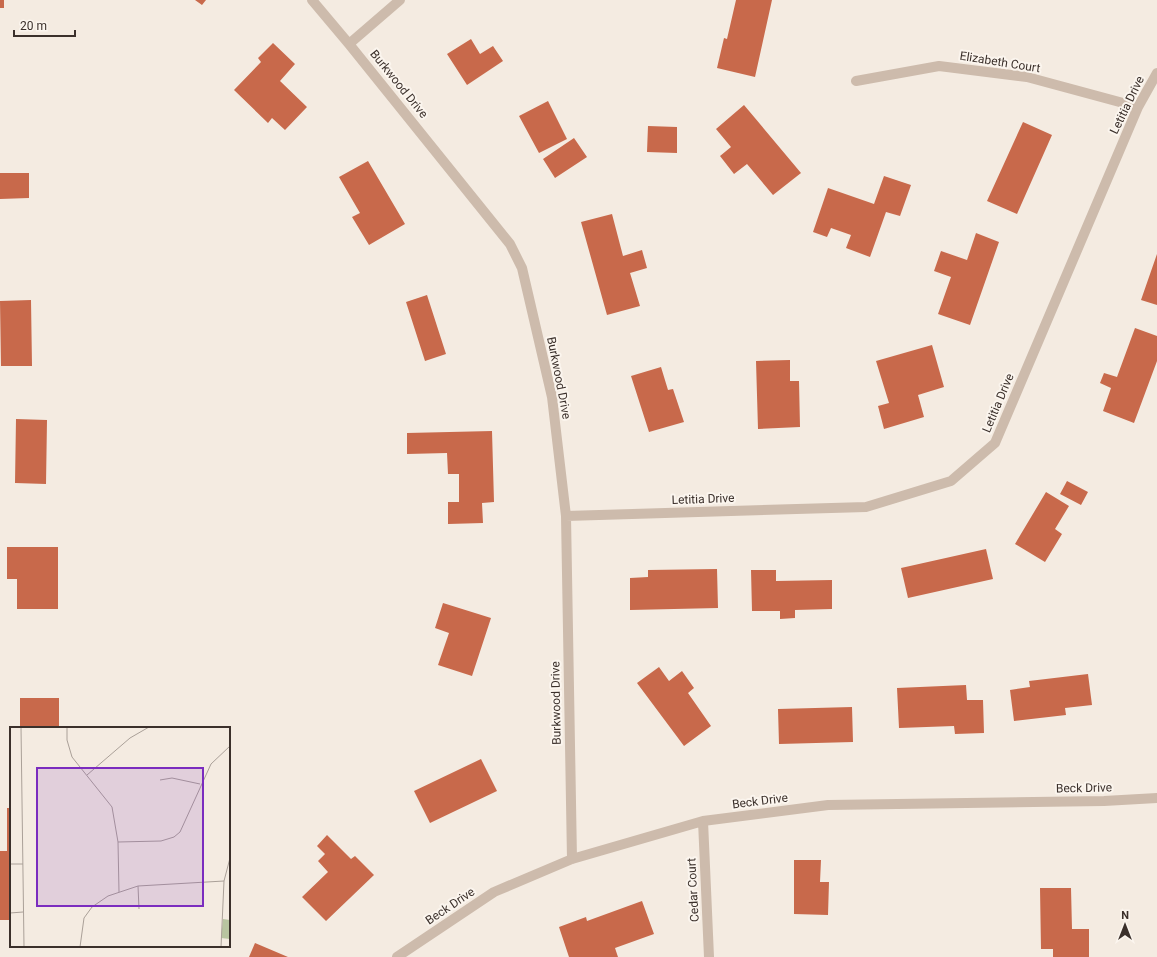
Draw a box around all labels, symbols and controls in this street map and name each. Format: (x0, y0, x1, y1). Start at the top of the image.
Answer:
scale bar (14, 12, 75, 38)
text: 20 m (20, 19, 47, 33)
street label: Burkwood Drive (367, 47, 431, 121)
street label: Elizabeth Court (959, 49, 1041, 75)
street label: Letitia Drive (1107, 74, 1147, 136)
street label: Burkwood Drive (544, 336, 574, 420)
street label: Letitia Drive (979, 371, 1017, 435)
street label: Letitia Drive (671, 491, 735, 507)
street label: Burkwood Drive (548, 661, 564, 745)
inset map (10, 727, 230, 947)
street label: Beck Drive (1056, 781, 1112, 795)
street label: Beck Drive (731, 791, 789, 811)
street label: Cedar Court (684, 858, 702, 922)
street label: Beck Drive (423, 885, 477, 927)
north arrow (1105, 905, 1145, 945)
text: N (1121, 909, 1129, 922)

